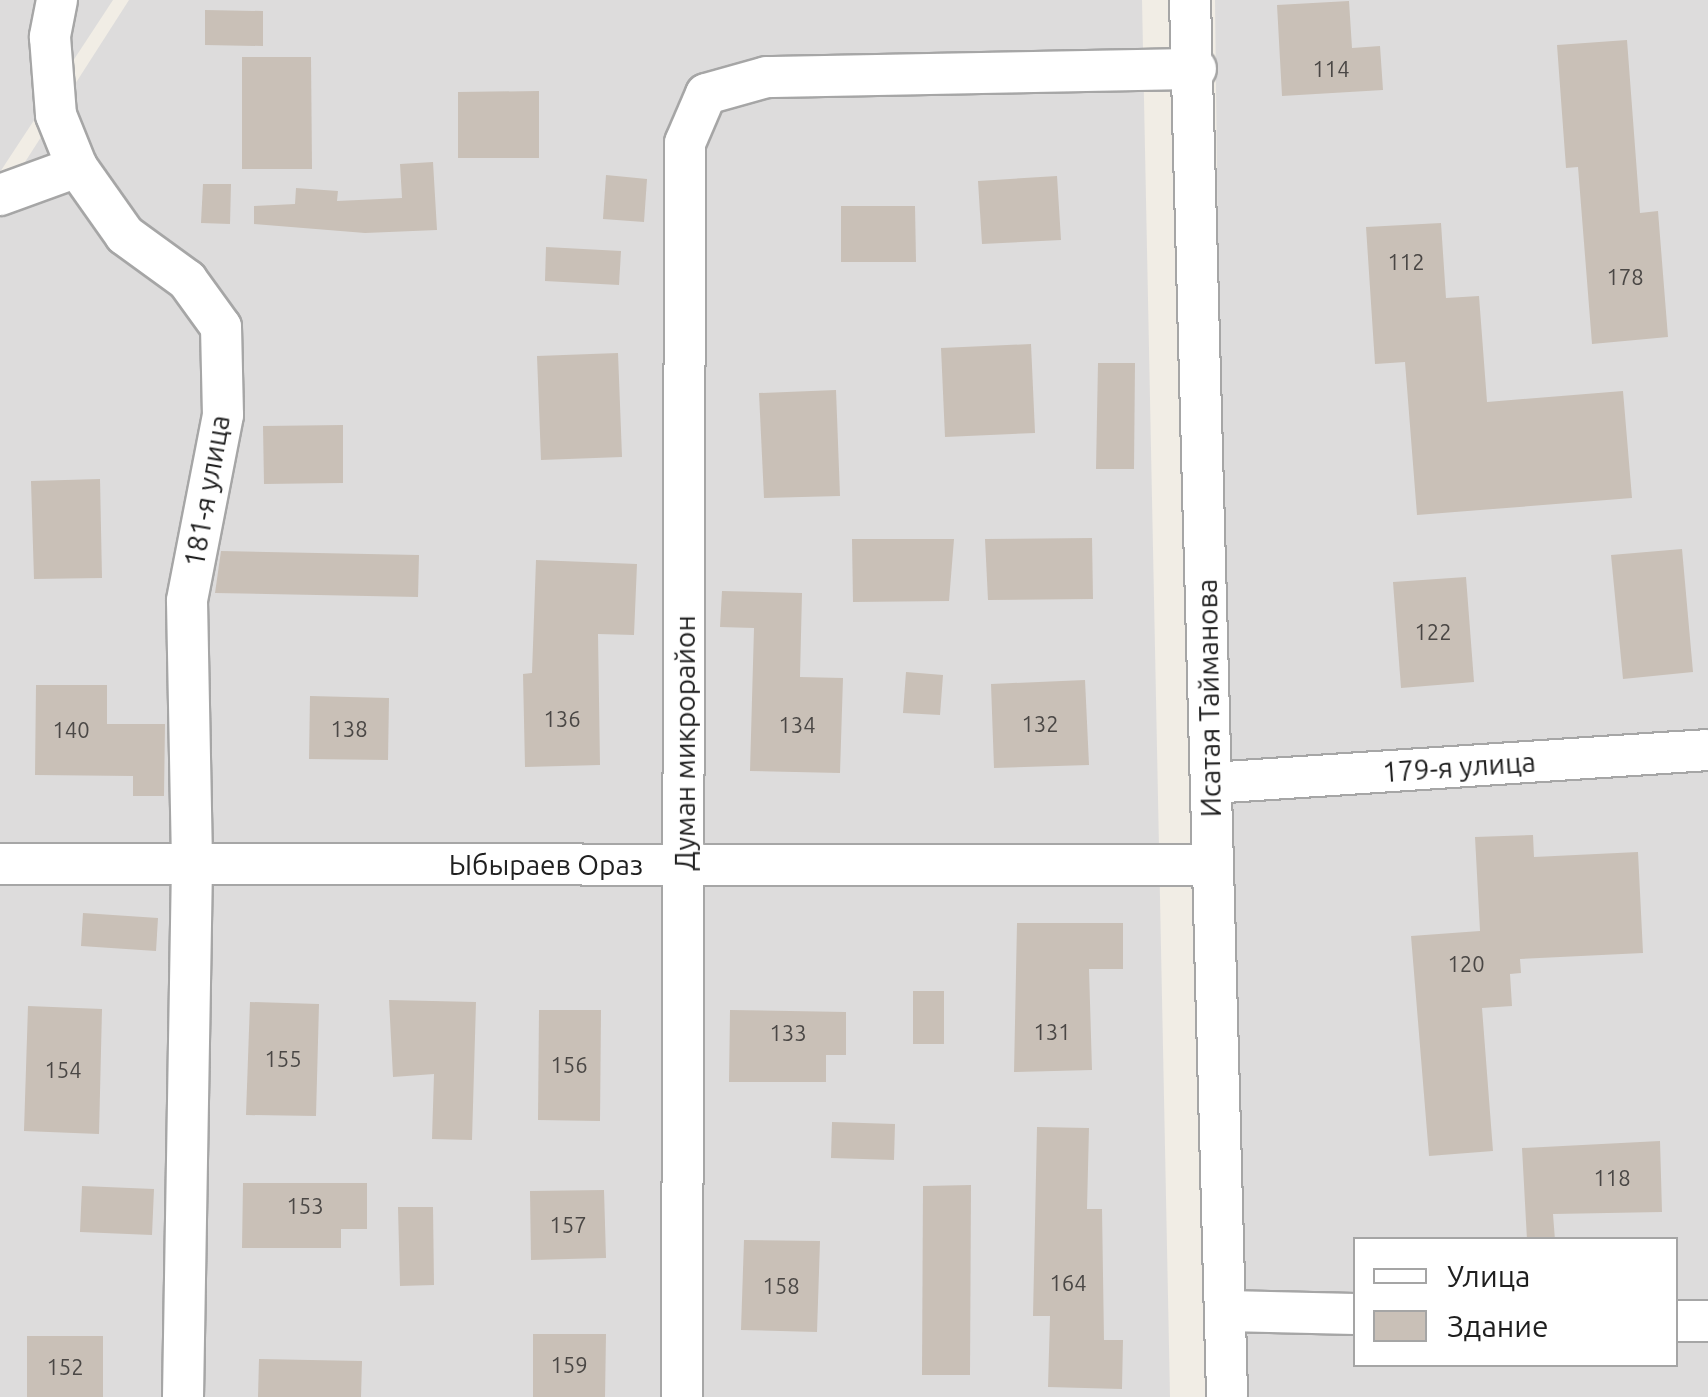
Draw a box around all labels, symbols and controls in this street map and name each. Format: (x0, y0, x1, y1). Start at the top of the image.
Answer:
house number: 114 (1312, 56, 1350, 82)
house number: 112 (1387, 249, 1425, 275)
house number: 178 (1606, 264, 1644, 290)
street label: 181-я улица (177, 412, 237, 570)
street label: Исатая Тайманова (1190, 578, 1228, 818)
street label: Думан микрорайон (668, 615, 702, 871)
house number: 122 (1414, 619, 1452, 645)
house number: 136 (543, 706, 581, 732)
house number: 132 (1021, 711, 1059, 737)
house number: 134 (778, 712, 816, 738)
house number: 138 (330, 716, 368, 742)
house number: 140 (52, 717, 90, 743)
street label: 179-я улица (1381, 745, 1537, 789)
street label: Ыбыраев Ораз (449, 848, 643, 882)
house number: 120 (1447, 951, 1485, 977)
house number: 131 (1033, 1019, 1071, 1045)
house number: 133 (769, 1020, 807, 1046)
house number: 155 (264, 1046, 302, 1072)
house number: 156 (550, 1052, 588, 1078)
house number: 154 (44, 1057, 82, 1083)
house number: 118 (1593, 1165, 1631, 1191)
house number: 153 (286, 1193, 324, 1219)
house number: 157 (549, 1212, 587, 1238)
legend (1353, 1237, 1678, 1367)
text: Улица (1447, 1259, 1531, 1293)
house number: 164 (1049, 1270, 1087, 1296)
house number: 158 (762, 1273, 800, 1299)
text: Здание (1447, 1309, 1549, 1343)
house number: 159 (550, 1352, 588, 1378)
house number: 152 (46, 1354, 84, 1380)

